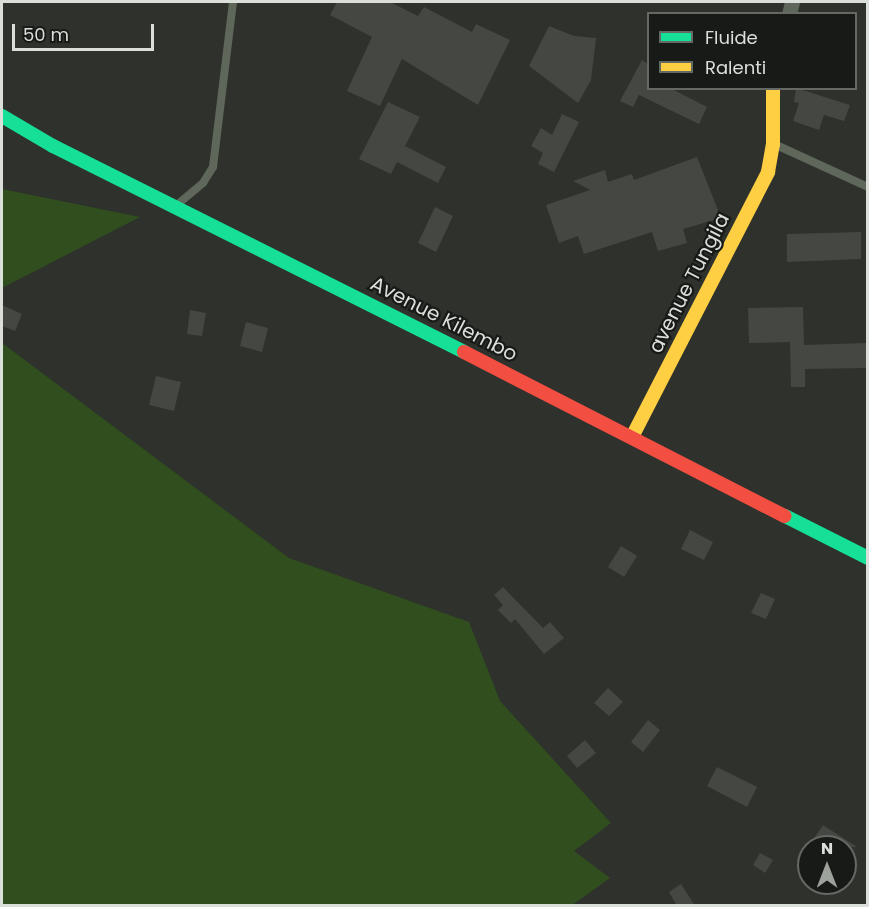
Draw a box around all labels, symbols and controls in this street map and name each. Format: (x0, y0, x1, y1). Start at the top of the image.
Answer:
scale bar (15, 12, 158, 50)
legend (647, 12, 857, 90)
text: 50 m (23, 22, 69, 47)
text: Fluide (705, 25, 758, 50)
text: Ralenti (705, 55, 766, 80)
street label: avenue Tungila (643, 209, 735, 357)
street label: Avenue Kilembo (367, 272, 521, 366)
north arrow (797, 835, 857, 895)
text: N (821, 837, 833, 860)

